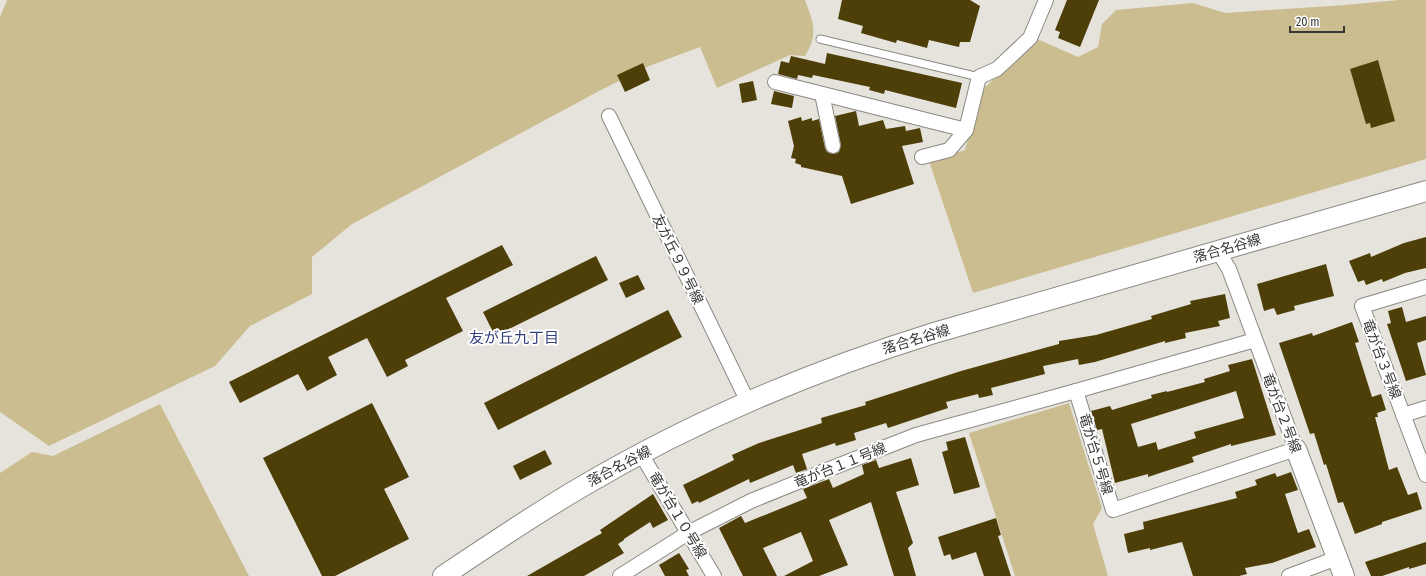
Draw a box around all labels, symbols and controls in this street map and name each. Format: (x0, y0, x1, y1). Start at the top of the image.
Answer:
scale bar (1290, 8, 1344, 34)
text: 20 m (1296, 15, 1320, 29)
street label: 友が丘９９号線 (648, 211, 707, 307)
street label: 落合名谷線 (1191, 231, 1263, 266)
street label: 竜が台３号線 (1359, 317, 1405, 401)
street label: 落合名谷線 (880, 321, 952, 358)
district label: 友が丘九丁目 (469, 329, 559, 347)
street label: 竜が台２号線 (1259, 371, 1305, 455)
street label: 竜が台５号線 (1075, 411, 1116, 497)
street label: 竜が台１１号線 (792, 439, 889, 492)
street label: 落合名谷線 (584, 443, 654, 490)
street label: 竜が台１０号線 (645, 469, 710, 562)

